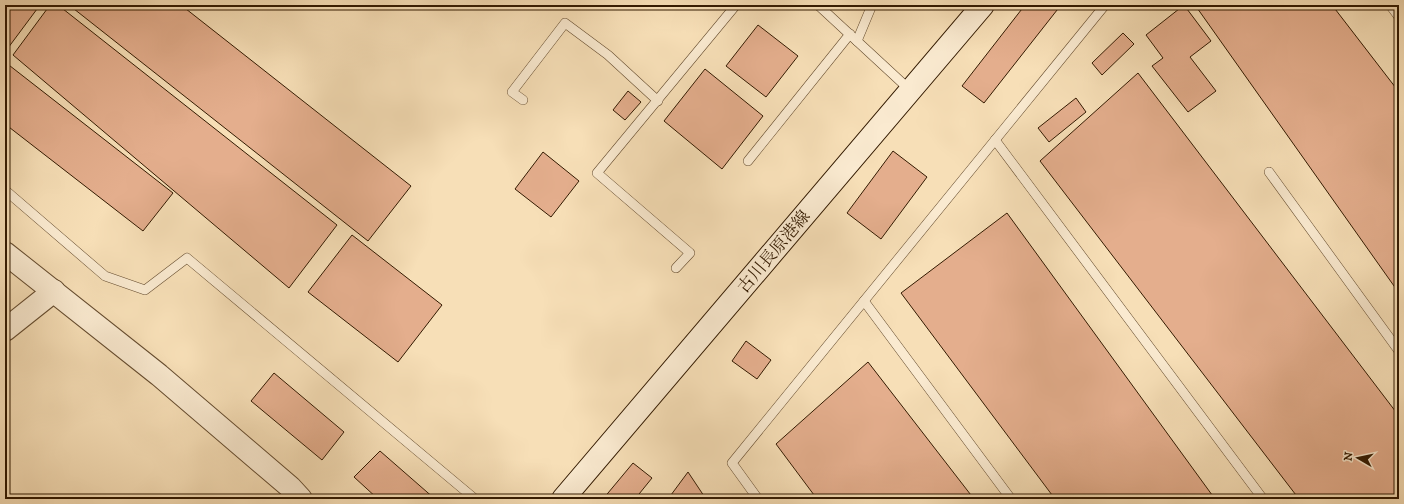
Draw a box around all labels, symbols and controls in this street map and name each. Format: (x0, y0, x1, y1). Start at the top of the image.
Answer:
street label: 古川長原港線 (733, 206, 815, 298)
north arrow (1338, 438, 1378, 478)
text: N (1341, 451, 1357, 462)

